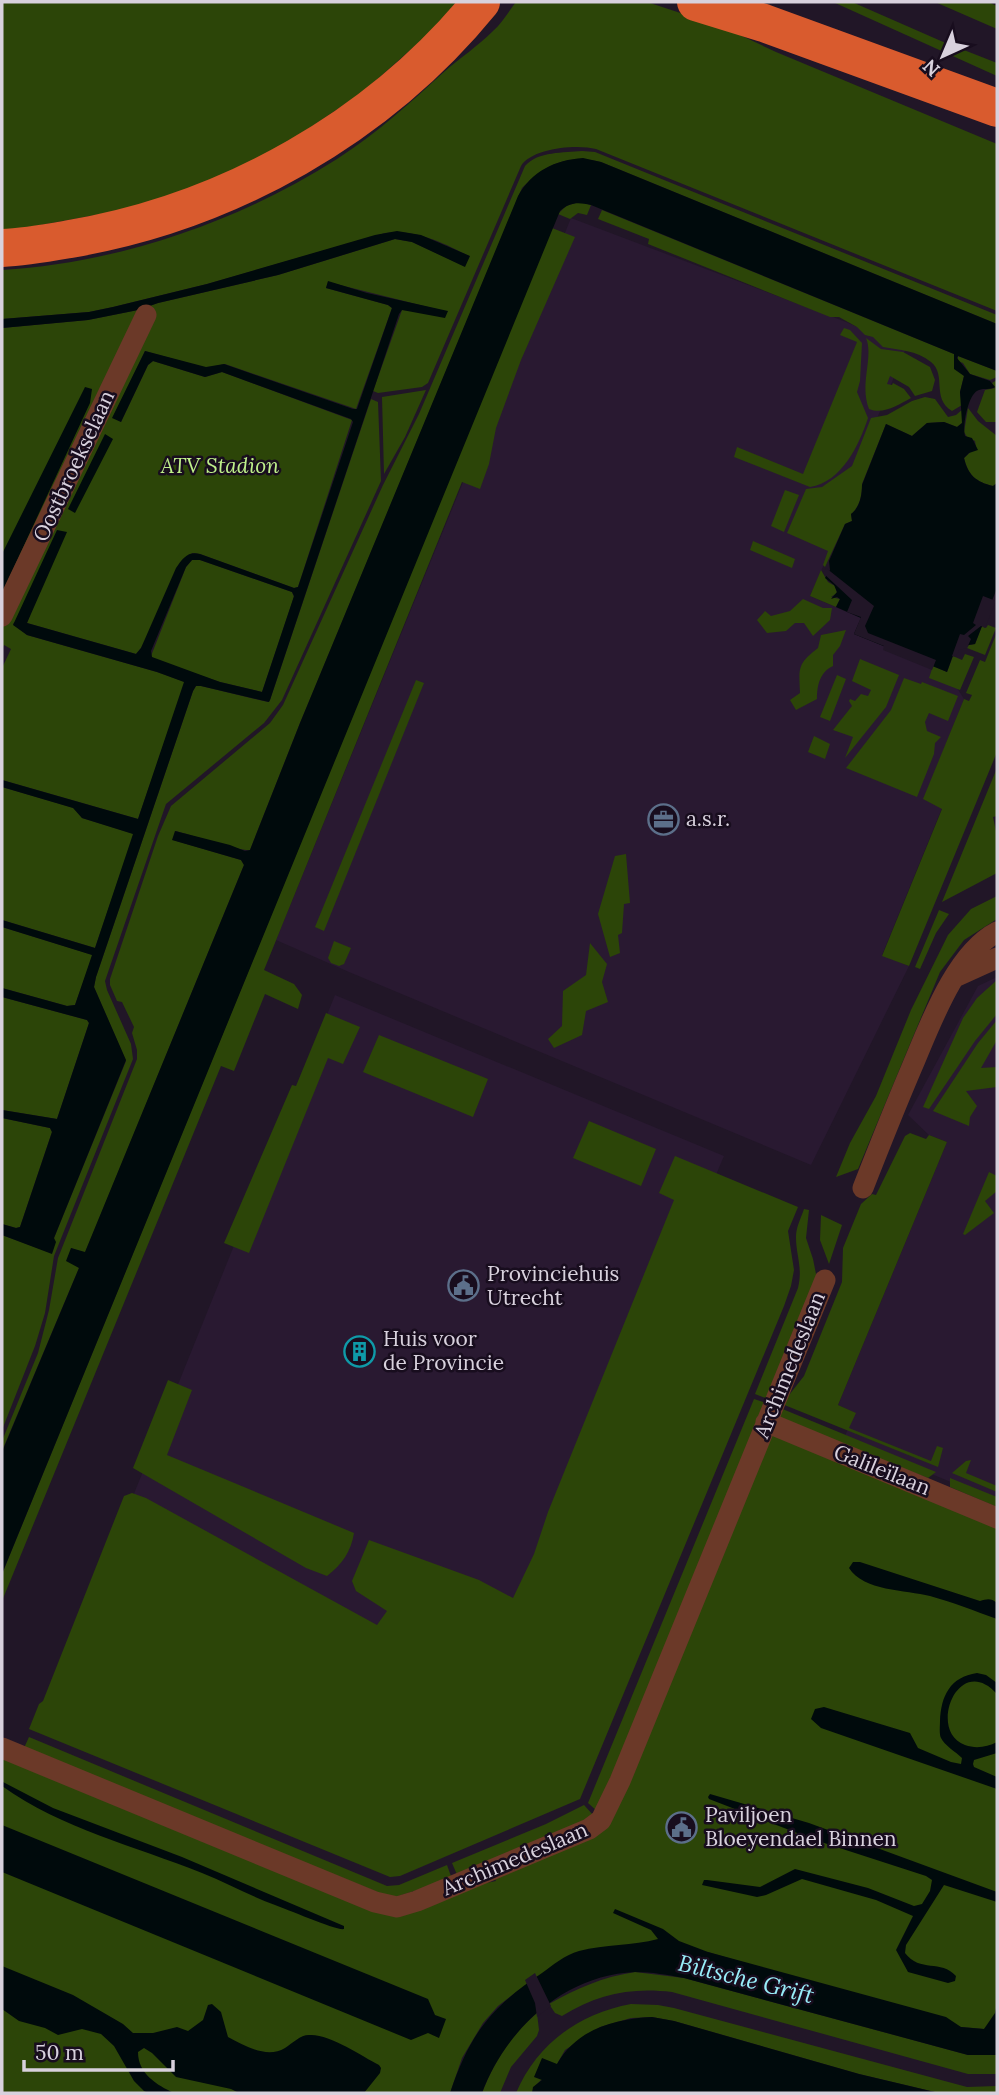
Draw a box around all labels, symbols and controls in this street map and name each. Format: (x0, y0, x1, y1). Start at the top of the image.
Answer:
north arrow (908, 21, 978, 91)
text: N (917, 54, 945, 82)
street label: Oostbroekselaan (27, 386, 121, 546)
park label: ATV Stadion (160, 452, 279, 479)
office icon: a.s.r. (646, 802, 680, 836)
place label: a.s.r. (686, 805, 730, 832)
place label: Provinciehuis Utrecht (487, 1260, 619, 1311)
public building icon: Provinciehuis Utrecht (447, 1269, 481, 1303)
street label: Archimedeslaan (748, 1287, 831, 1443)
place label: Huis voor de Provincie (383, 1325, 504, 1376)
building icon: Huis voor de Provincie (343, 1334, 377, 1368)
street label: Galileïlaan (830, 1438, 935, 1501)
place label: Paviljoen Bloeyendael Binnen (705, 1801, 897, 1852)
public building icon: Paviljoen Bloeyendael Binnen (665, 1810, 699, 1844)
street label: Archimedeslaan (437, 1816, 592, 1902)
water label: Biltsche Grift (675, 1948, 817, 2009)
scale bar (24, 2028, 173, 2072)
text: 50 m (35, 2039, 84, 2066)

